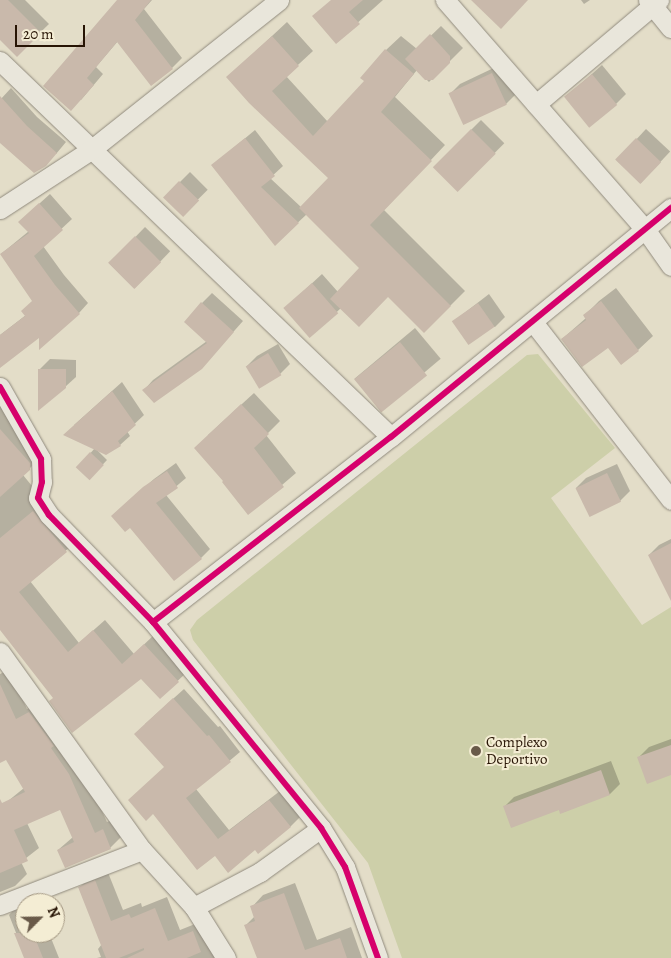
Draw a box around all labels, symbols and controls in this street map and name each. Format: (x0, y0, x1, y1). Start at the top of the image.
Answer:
scale bar (18, 15, 88, 47)
text: 20 m (23, 24, 54, 44)
place label: Complexo Deportivo (486, 733, 547, 768)
marker: Complexo Deportivo (470, 745, 482, 757)
north arrow (15, 893, 65, 943)
text: N (43, 904, 64, 921)

